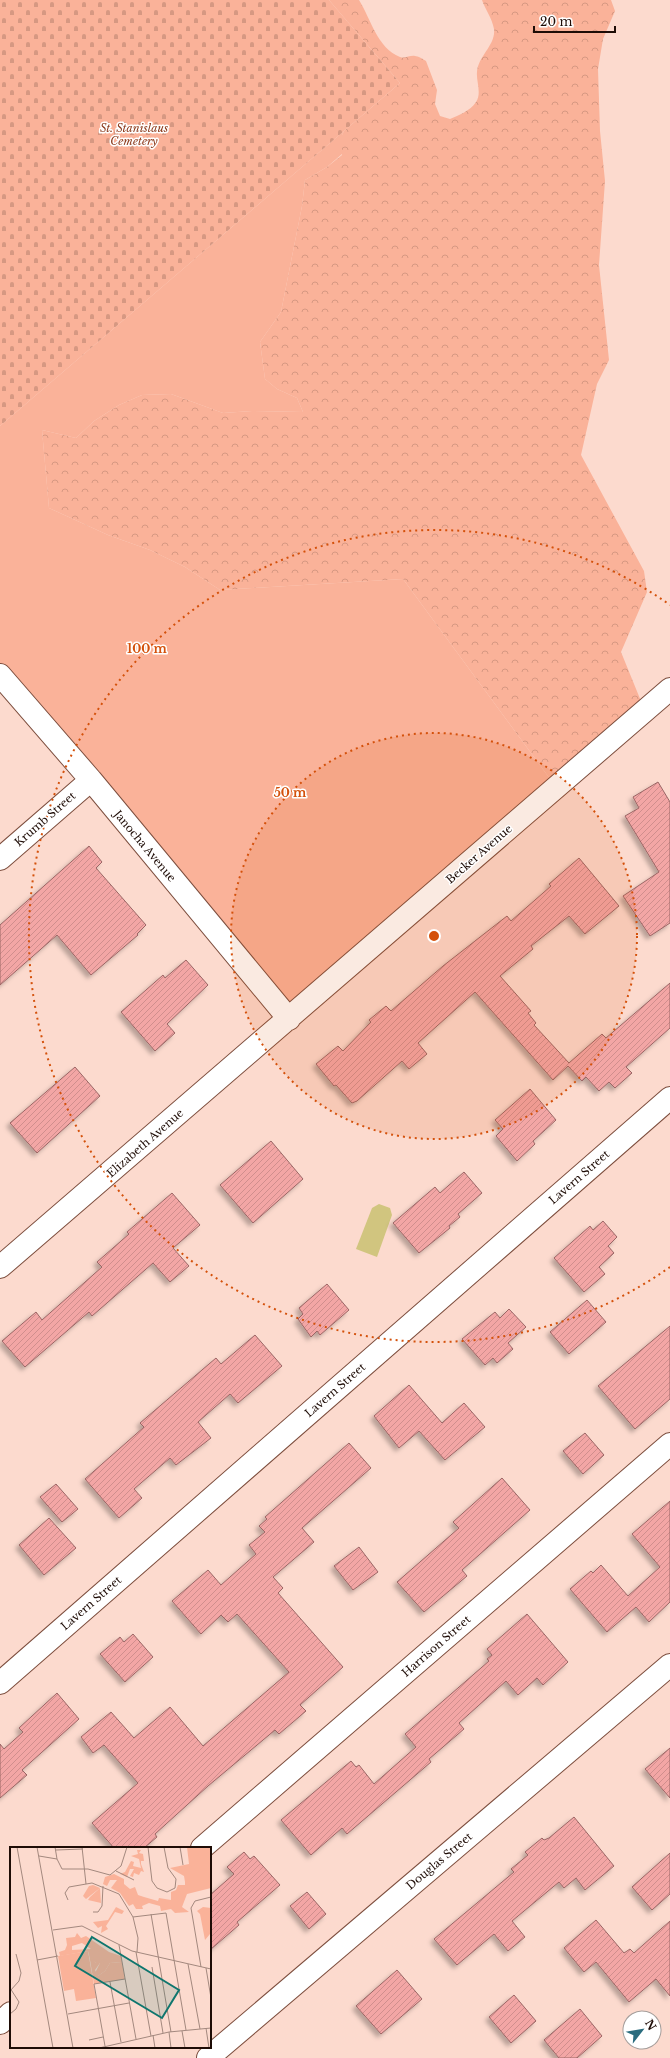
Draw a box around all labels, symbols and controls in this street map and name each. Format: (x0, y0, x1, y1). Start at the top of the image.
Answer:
scale bar (534, 8, 615, 34)
text: 20 m (540, 14, 572, 29)
park label: St. Stanislaus Cemetery (100, 121, 168, 148)
text: 100 m (127, 641, 168, 656)
text: 50 m (274, 785, 307, 800)
street label: Krumb Street (12, 788, 79, 849)
street label: Janocha Avenue (110, 806, 179, 885)
street label: Becker Avenue (443, 822, 515, 886)
centre of rings (427, 929, 441, 943)
street label: Elizabeth Avenue (104, 1106, 186, 1180)
street label: Lavern Street (546, 1146, 613, 1207)
street label: Lavern Street (302, 1359, 369, 1420)
street label: Lavern Street (58, 1572, 125, 1633)
street label: Harrison Street (399, 1612, 474, 1680)
street label: Douglas Street (403, 1829, 475, 1893)
inset map (10, 1847, 211, 2048)
north arrow (622, 2010, 662, 2050)
text: N (642, 2017, 660, 2033)

